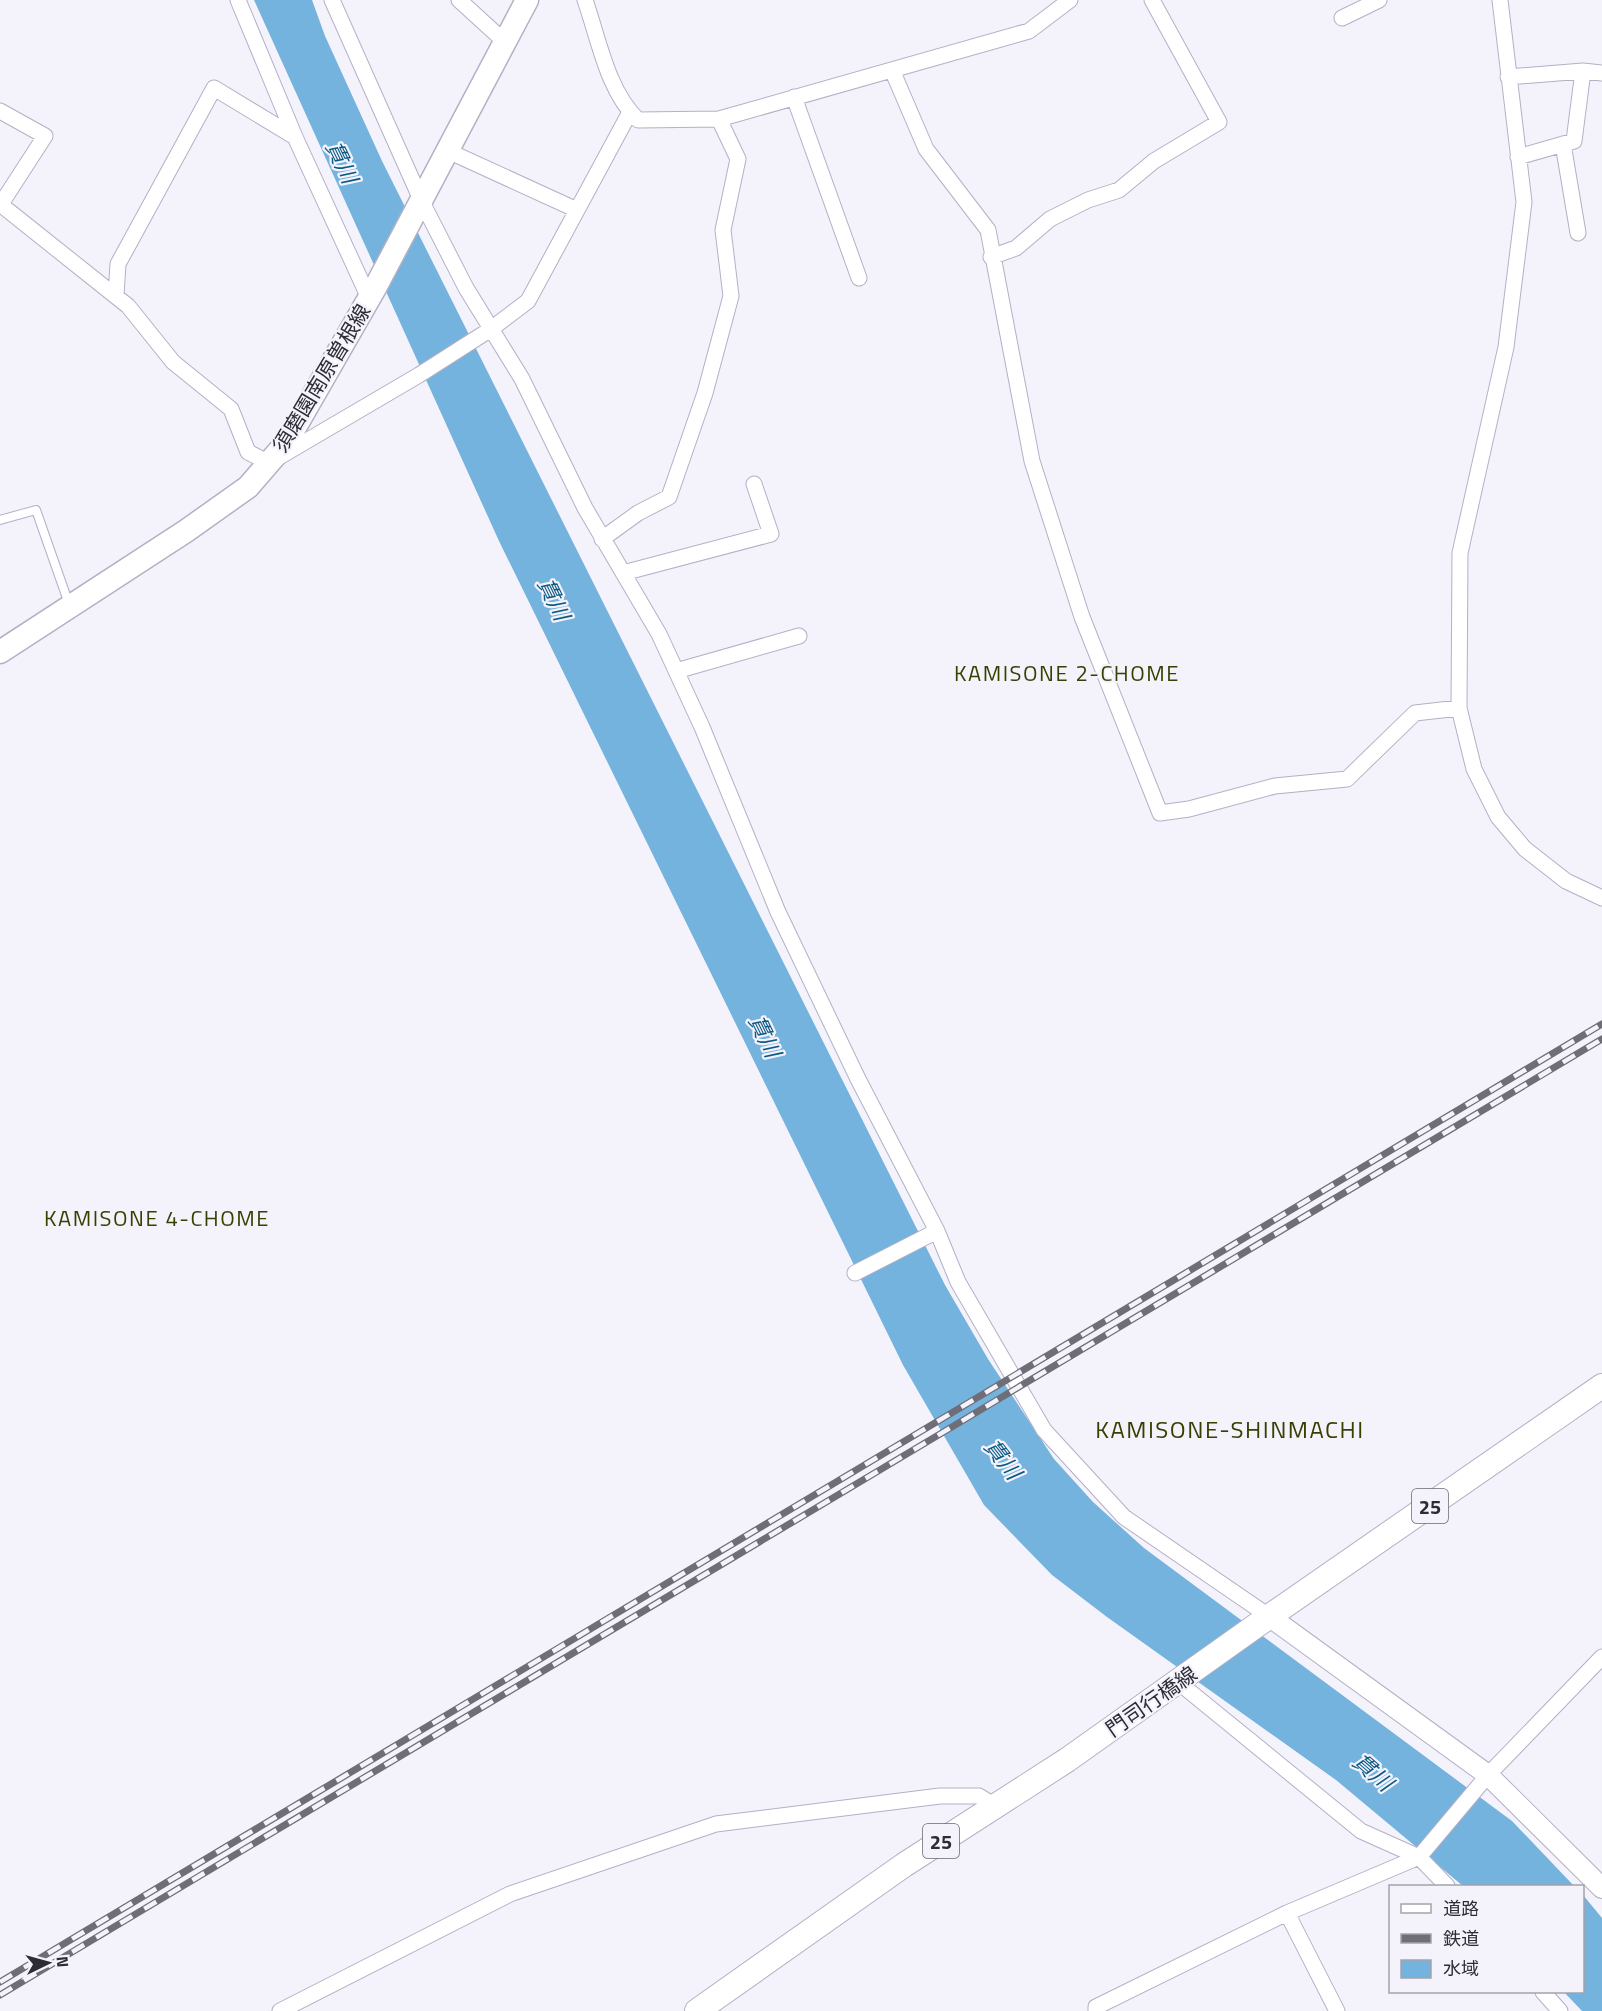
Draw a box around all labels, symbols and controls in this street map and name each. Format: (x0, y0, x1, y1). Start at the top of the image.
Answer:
water label: 貫川 (317, 135, 368, 191)
street label: 須磨園南原曽根線 (264, 298, 378, 458)
water label: 貫川 (529, 572, 580, 628)
district label: KAMISONE 2-CHOME (954, 656, 1180, 690)
water label: 貫川 (740, 1009, 791, 1065)
district label: KAMISONE 4-CHOME (44, 1201, 270, 1235)
district label: KAMISONE-SHINMACHI (1095, 1411, 1365, 1447)
water label: 貫川 (976, 1431, 1031, 1488)
road number: 25 (1412, 1489, 1448, 1523)
street label: 門司行橋線 (1099, 1658, 1203, 1744)
water label: 貫川 (1345, 1745, 1402, 1801)
road number: 25 (923, 1824, 959, 1858)
legend (1389, 1885, 1584, 1993)
text: 道路 (1443, 1895, 1479, 1922)
text: 鉄道 (1443, 1925, 1479, 1952)
north arrow (18, 1933, 78, 1993)
text: N (51, 1955, 75, 1968)
text: 水域 (1443, 1955, 1479, 1982)

